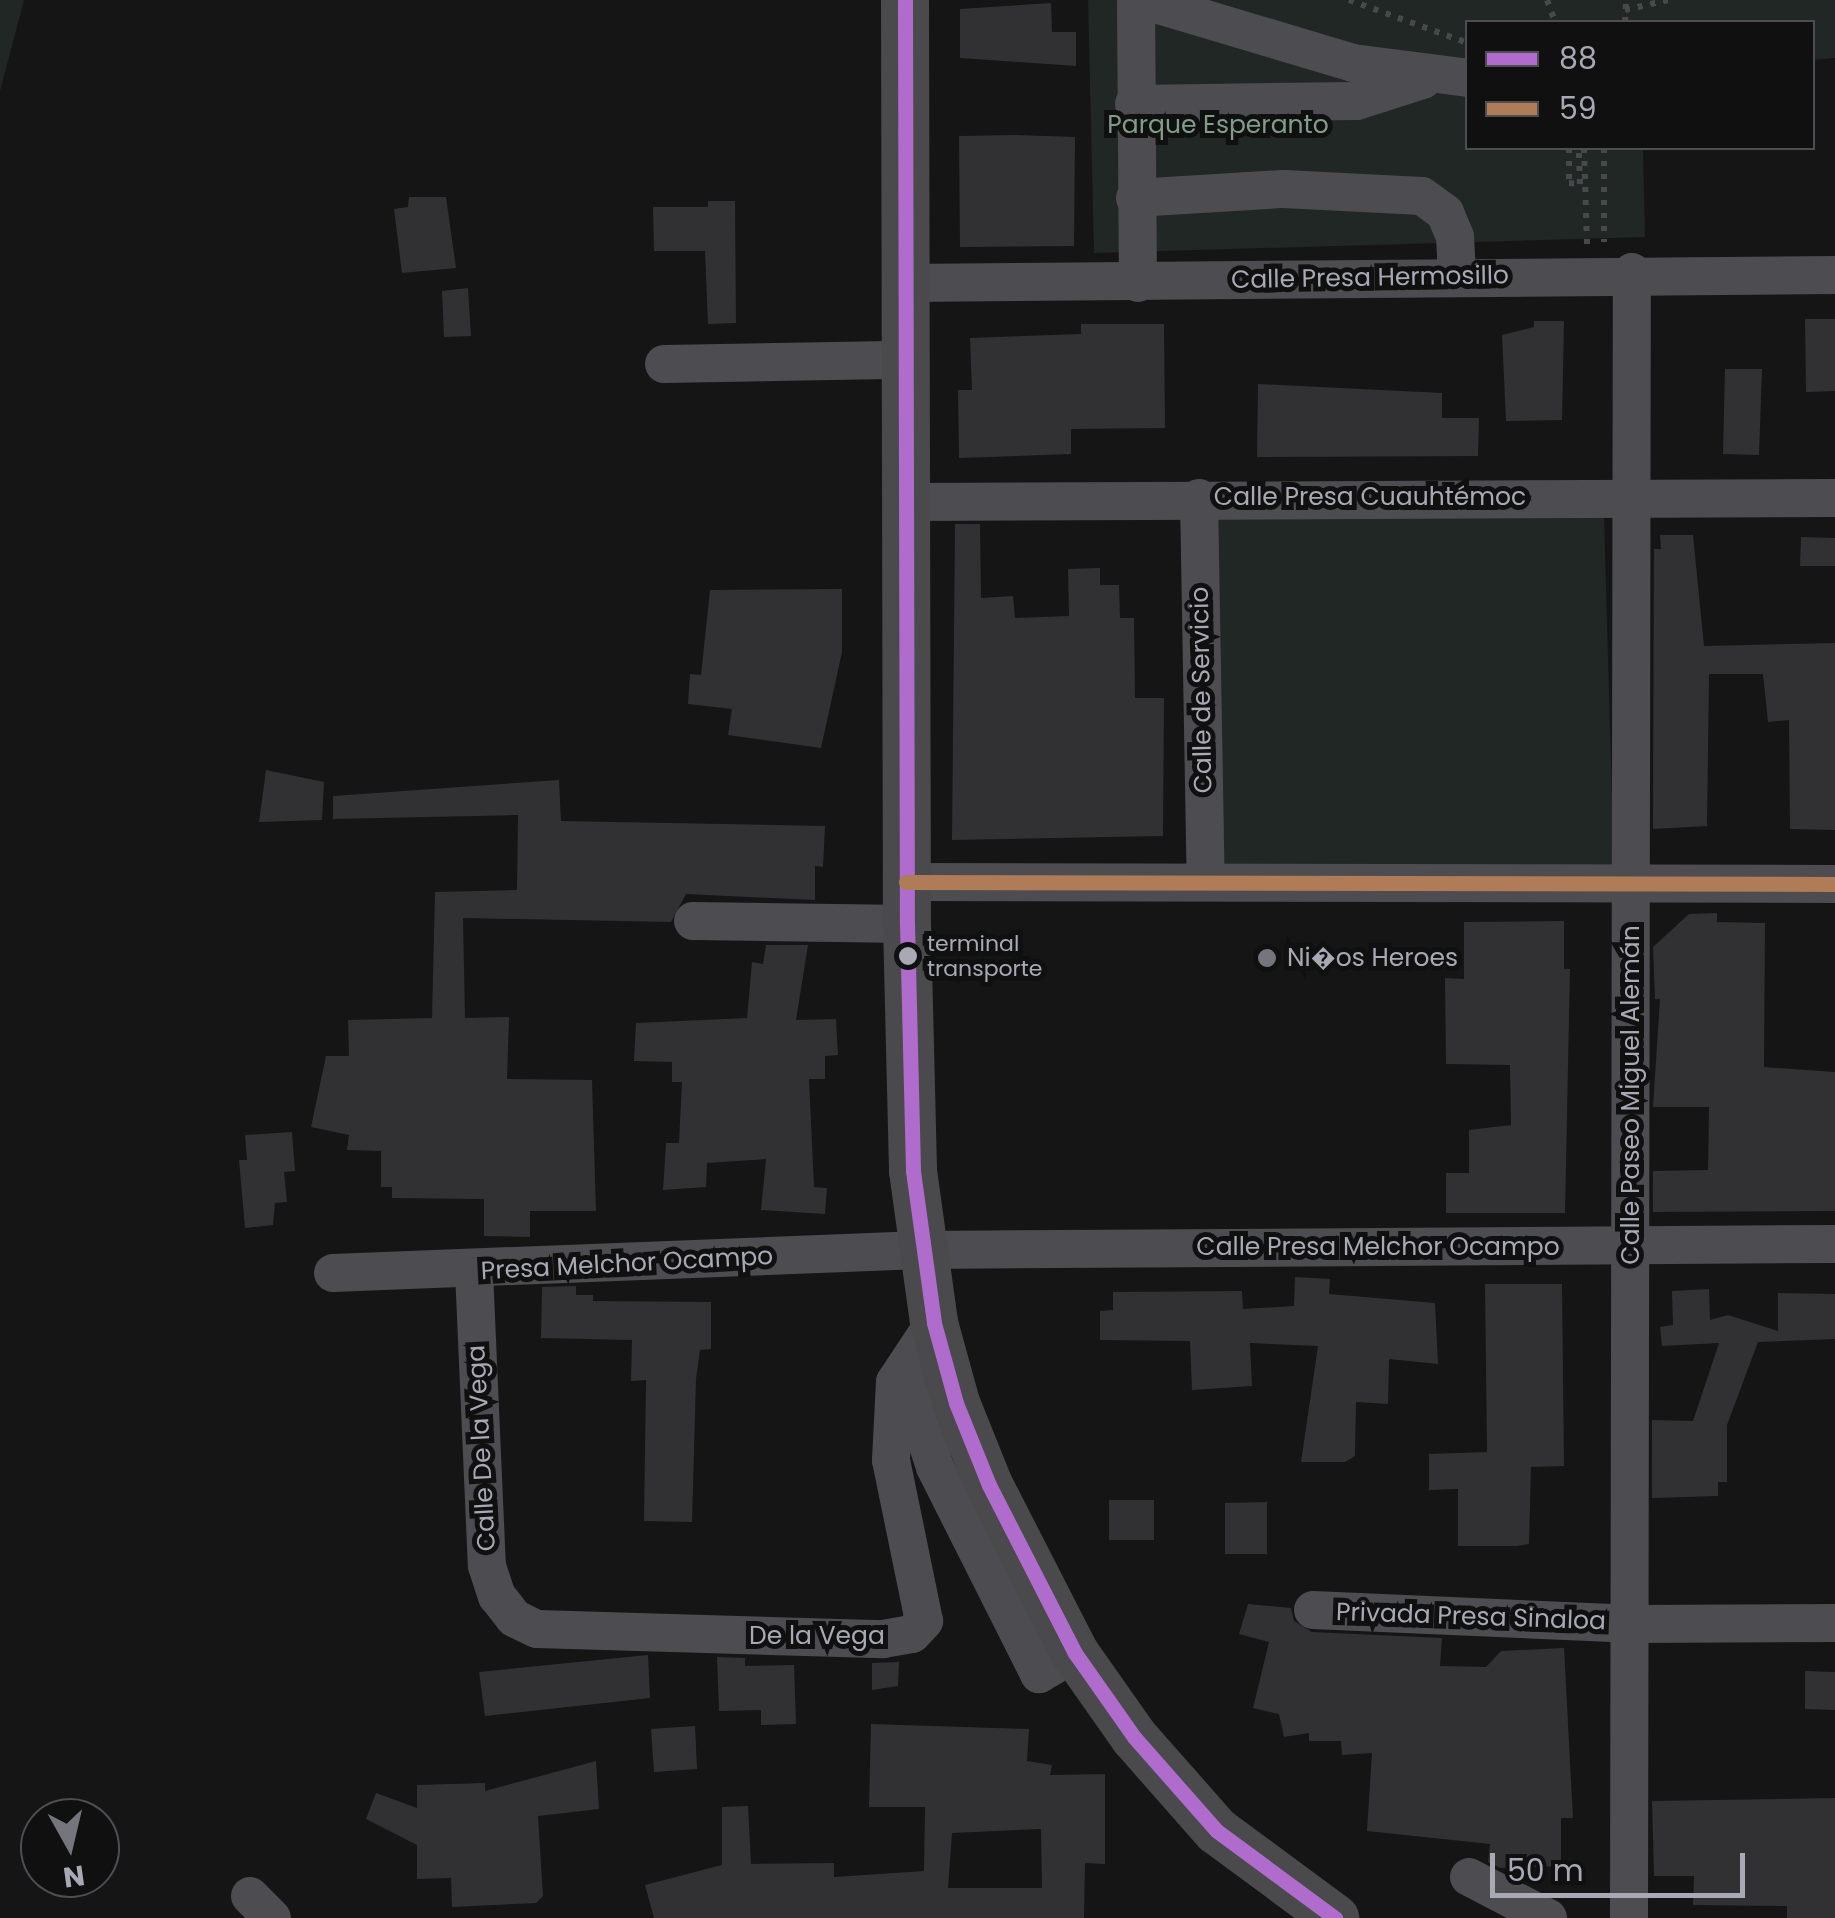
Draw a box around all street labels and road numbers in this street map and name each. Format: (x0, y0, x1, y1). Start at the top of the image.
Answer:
street label: Calle Presa Hermosillo (1231, 261, 1509, 295)
street label: Calle Presa Cuauhtémoc (1214, 482, 1526, 512)
street label: Calle de Servicio (1185, 586, 1219, 794)
street label: Calle Paseo Miguel Alemán (1616, 925, 1646, 1265)
street label: Calle Presa Melchor Ocampo (1196, 1232, 1560, 1262)
street label: Presa Melchor Ocampo (480, 1241, 774, 1287)
street label: Calle De la Vega (462, 1344, 502, 1552)
street label: Privada Presa Sinaloa (1336, 1597, 1606, 1637)
street label: De la Vega (749, 1621, 885, 1651)

